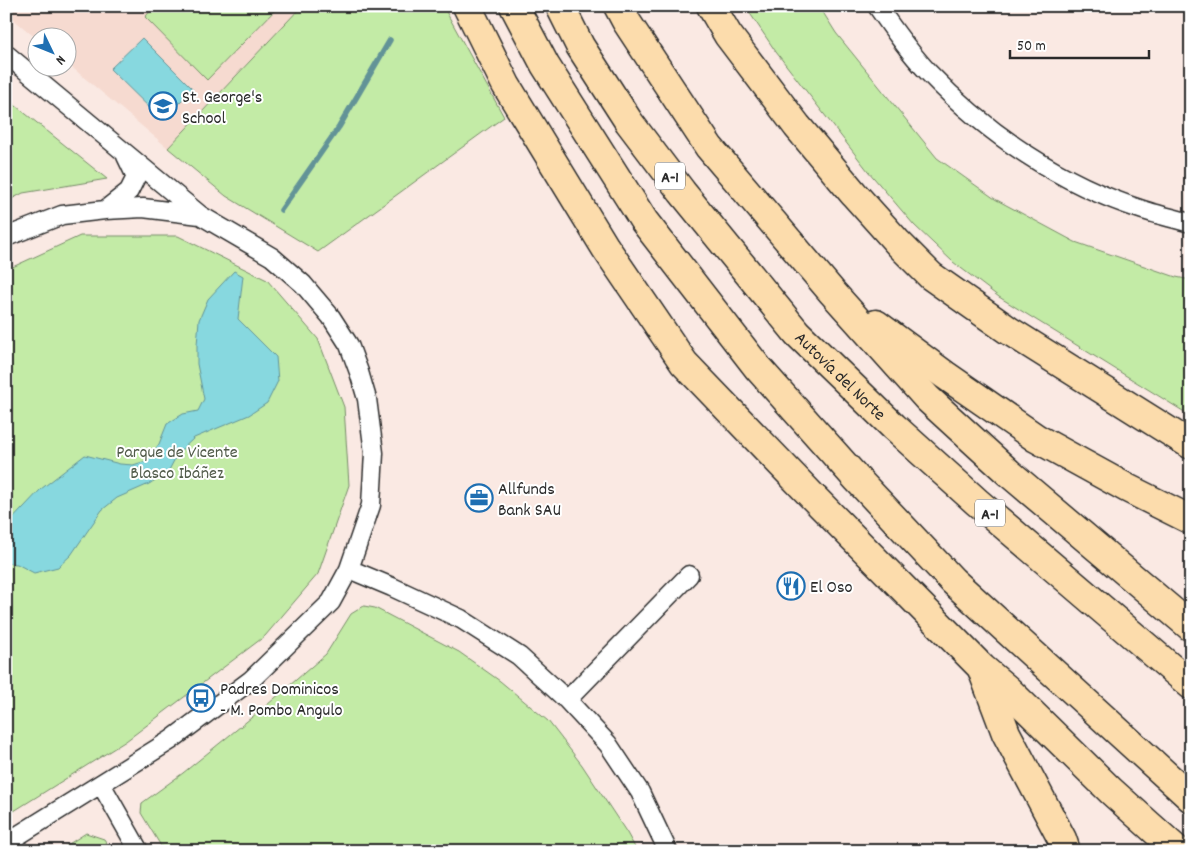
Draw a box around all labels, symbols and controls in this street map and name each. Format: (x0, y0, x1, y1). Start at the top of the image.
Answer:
north arrow (28, 28, 78, 78)
scale bar (1010, 28, 1148, 60)
text: 50 m (1017, 36, 1046, 58)
text: N (50, 50, 70, 69)
place label: St. George's School (182, 86, 262, 132)
school or university icon: St. George's School (148, 91, 178, 121)
road number: A-1 (655, 162, 685, 190)
street label: Autovía del Norte (788, 327, 890, 428)
park label: Parque de Vicente Blasco Ibáñez (116, 441, 238, 487)
place label: Allfunds Bank SAU (498, 478, 561, 524)
office icon: Allfunds Bank SAU (464, 483, 494, 513)
road number: A-1 (975, 499, 1005, 526)
restaurant icon: El Oso (776, 571, 806, 601)
place label: El Oso (810, 576, 853, 601)
place label: Padres Dominicos - M. Pombo Angulo (220, 678, 343, 724)
bus stop icon: Padres Dominicos - M. Pombo Angulo (186, 683, 216, 713)

